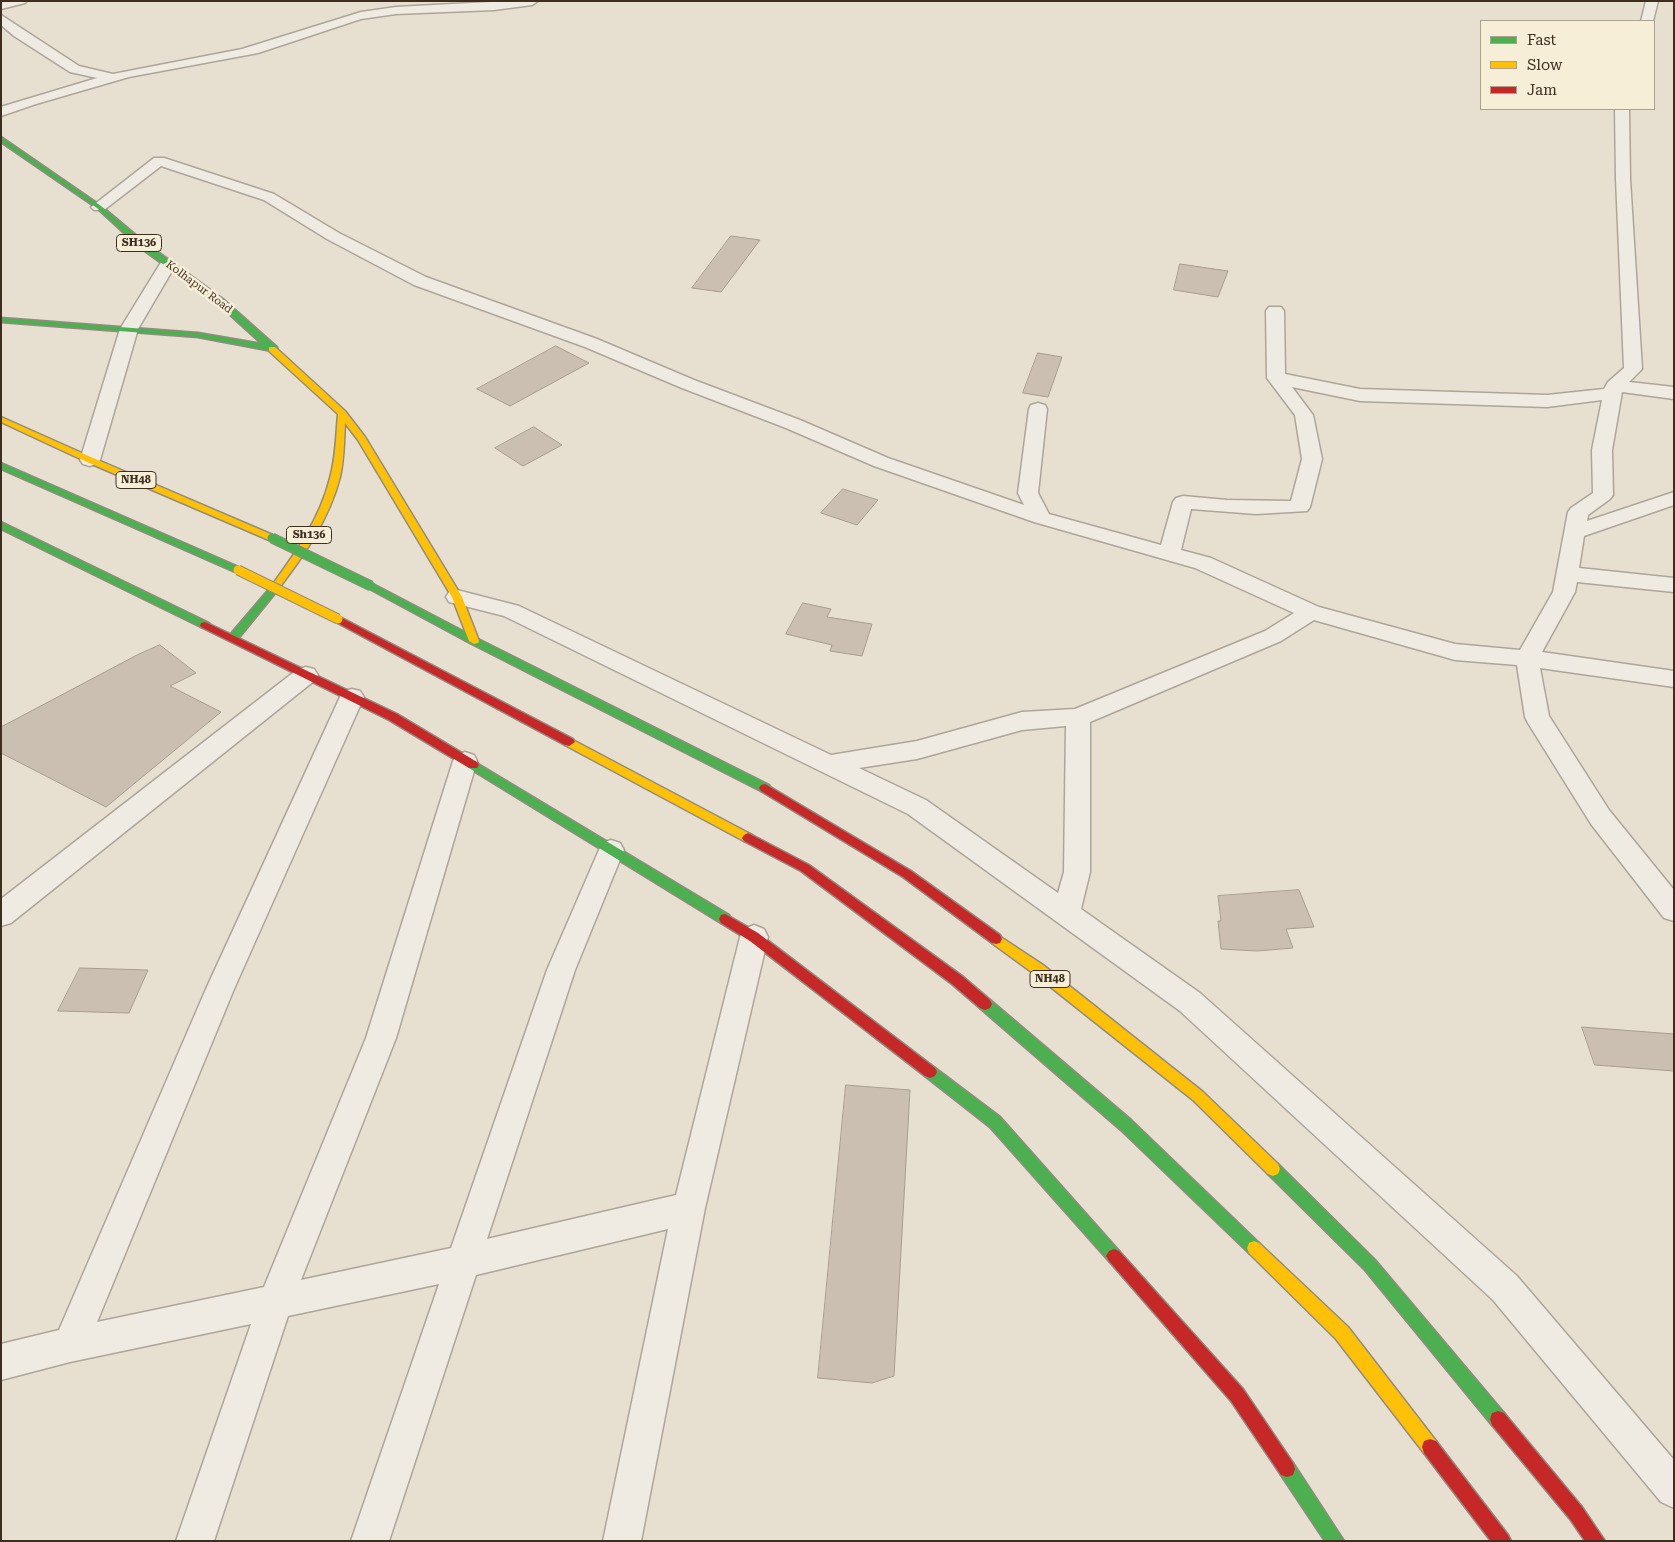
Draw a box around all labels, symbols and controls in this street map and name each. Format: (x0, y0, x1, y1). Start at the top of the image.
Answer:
legend (1480, 20, 1655, 110)
text: Fast (1527, 31, 1556, 49)
text: Slow (1527, 56, 1562, 74)
text: Jam (1527, 81, 1557, 99)
road number: SH136 (116, 234, 162, 252)
street label: Kolhapur Road (163, 258, 235, 316)
road number: NH48 (116, 472, 156, 488)
road number: Sh136 (286, 526, 332, 544)
road number: NH48 (1030, 971, 1070, 988)

